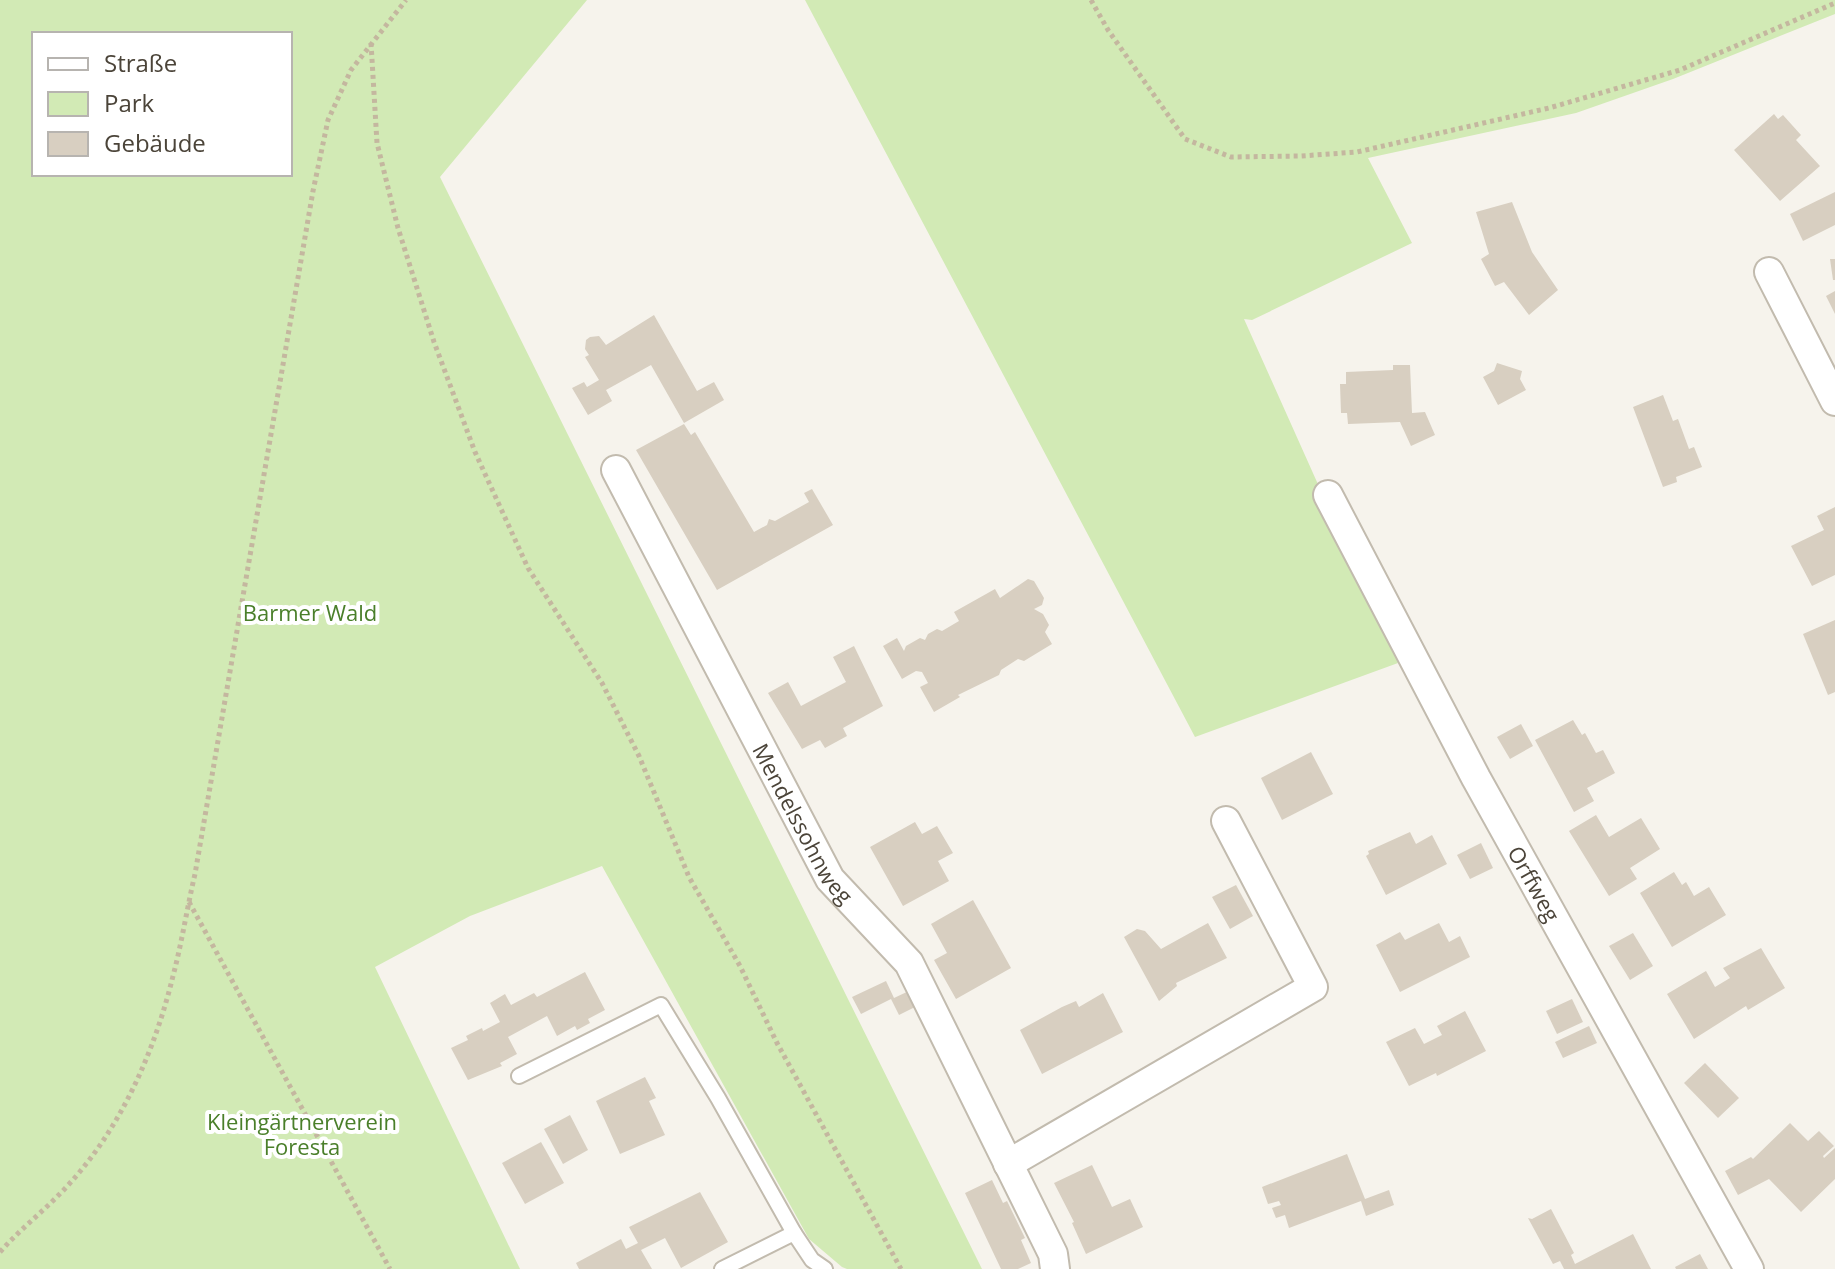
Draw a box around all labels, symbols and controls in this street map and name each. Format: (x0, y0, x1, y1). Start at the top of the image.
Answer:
legend (32, 32, 292, 176)
text: Straße (104, 46, 177, 79)
text: Park (104, 86, 155, 119)
text: Gebäude (104, 126, 206, 159)
park label: Barmer Wald (243, 597, 377, 627)
street label: Mendelssohnweg (747, 738, 860, 910)
street label: Orffweg (1502, 840, 1568, 927)
park label: Kleingärtnerverein Foresta (207, 1106, 397, 1161)

